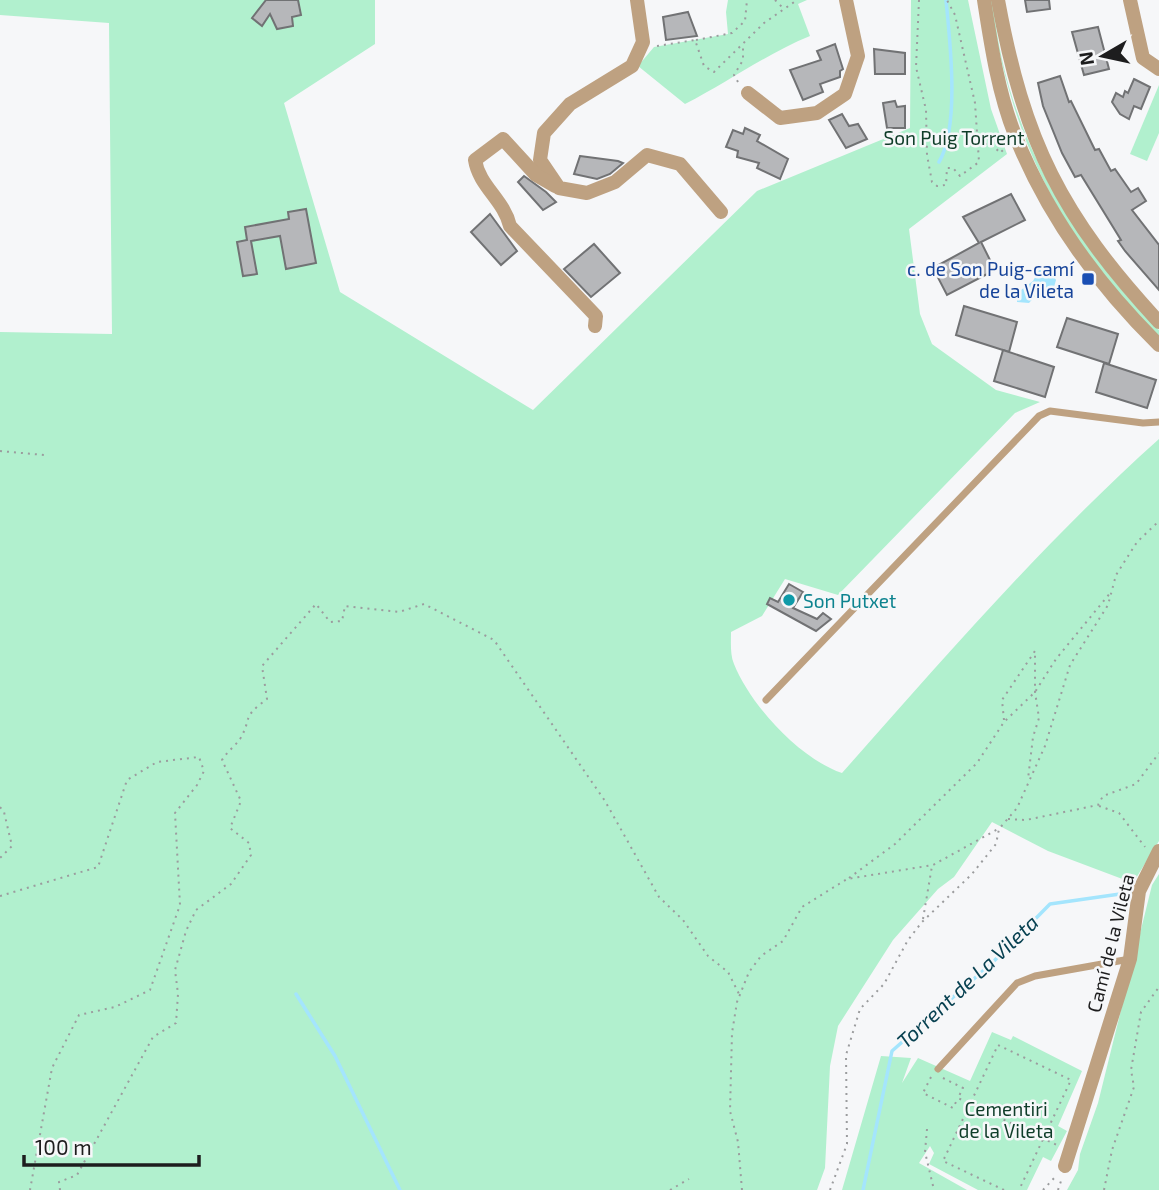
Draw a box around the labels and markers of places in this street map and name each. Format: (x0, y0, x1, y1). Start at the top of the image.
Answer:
place label: c. de Son Puig-camí de la Vileta (907, 257, 1075, 302)
marker: c. de Son Puig-camí de la Vileta (1080, 271, 1096, 287)
place label: Son Putxet (803, 589, 896, 612)
marker: Son Putxet (781, 592, 797, 608)

